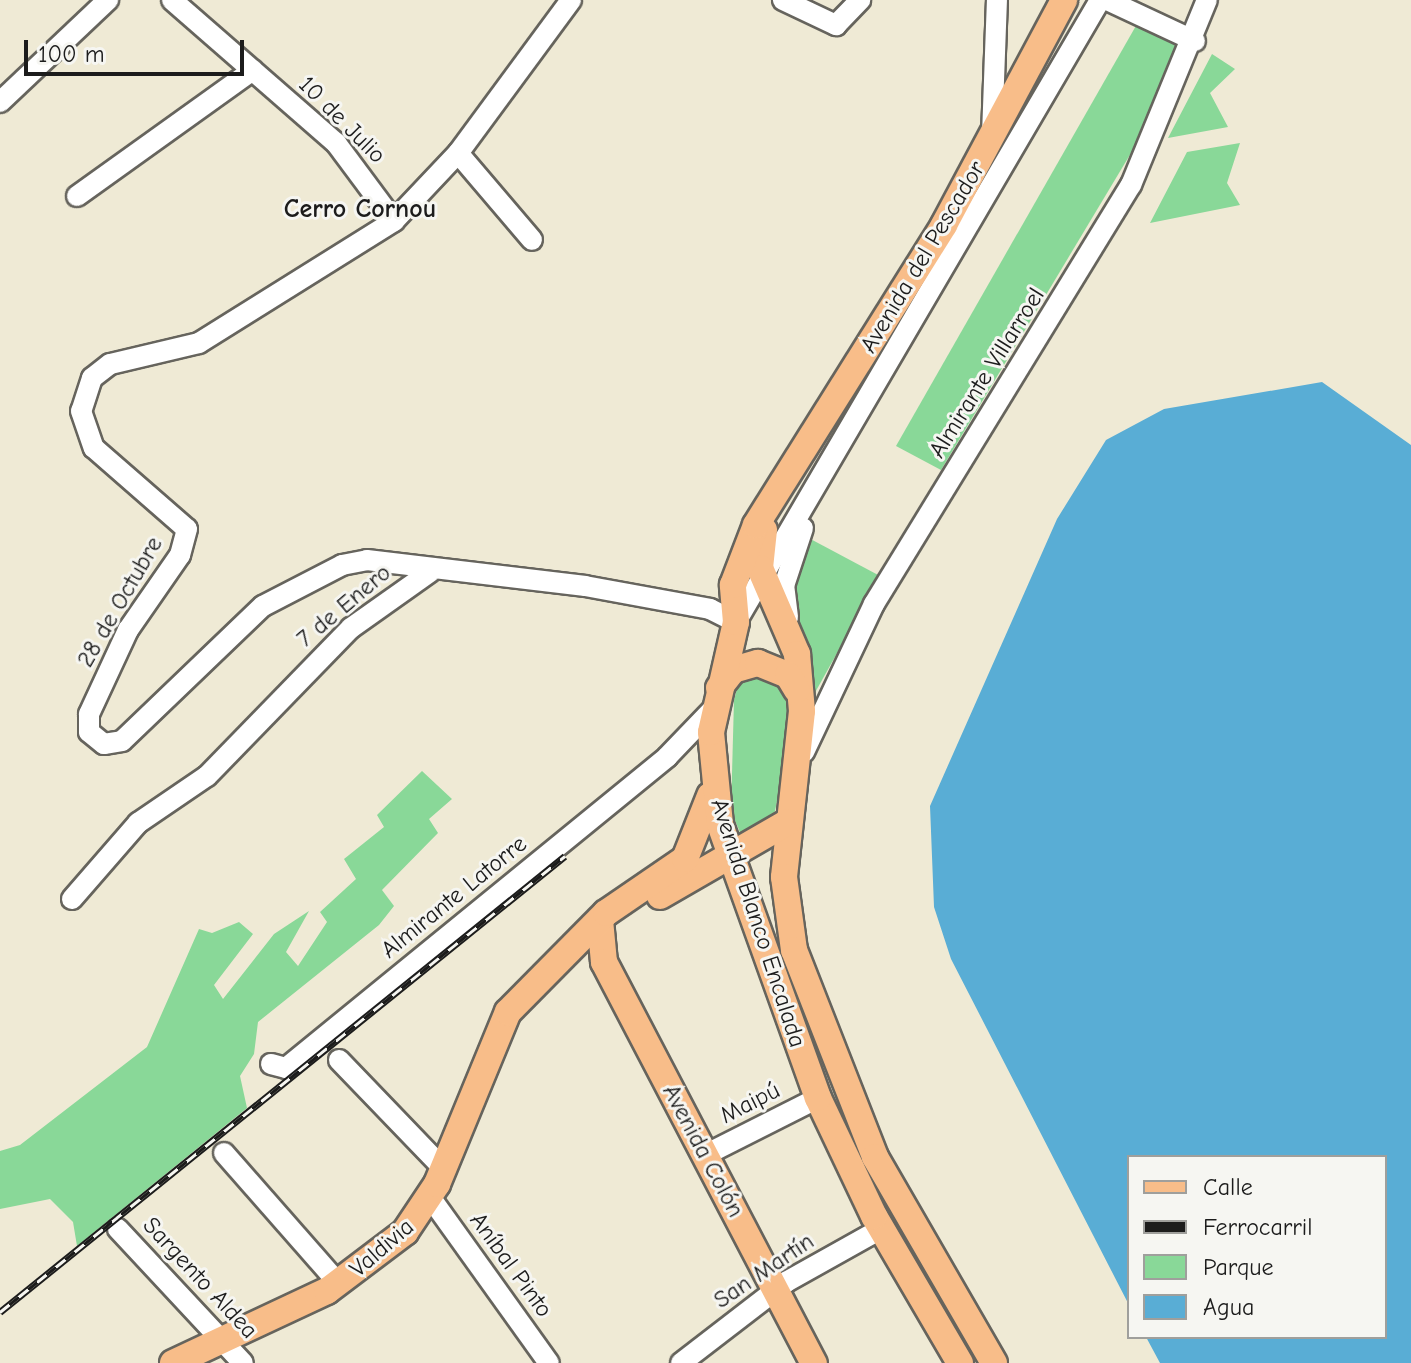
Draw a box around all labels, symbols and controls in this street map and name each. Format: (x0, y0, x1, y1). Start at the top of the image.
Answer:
scale bar (28, 24, 248, 74)
text: 100 m (38, 40, 105, 68)
street label: 10 de Julio (292, 70, 392, 170)
street label: Avenida del Pescador (854, 156, 992, 358)
district label: Cerro Cornou (284, 194, 436, 226)
street label: Almirante Villarroel (923, 283, 1051, 463)
street label: 28 de Octubre (71, 532, 169, 672)
street label: 7 de Enero (291, 558, 397, 654)
street label: Avenida Blanco Encalada (704, 795, 812, 1051)
street label: Almirante Latorre (375, 830, 533, 964)
street label: Maipú (715, 1076, 785, 1130)
street label: Avenida Colón (656, 1080, 750, 1222)
legend (1127, 1155, 1387, 1339)
text: Calle (1203, 1173, 1253, 1201)
street label: Aníbal Pinto (463, 1207, 559, 1323)
street label: Sargento Aldea (136, 1211, 264, 1345)
street label: Valdivia (344, 1212, 420, 1284)
text: Ferrocarril (1203, 1213, 1313, 1241)
street label: San Martín (708, 1227, 820, 1315)
text: Parque (1203, 1253, 1274, 1281)
text: Agua (1203, 1293, 1254, 1321)

